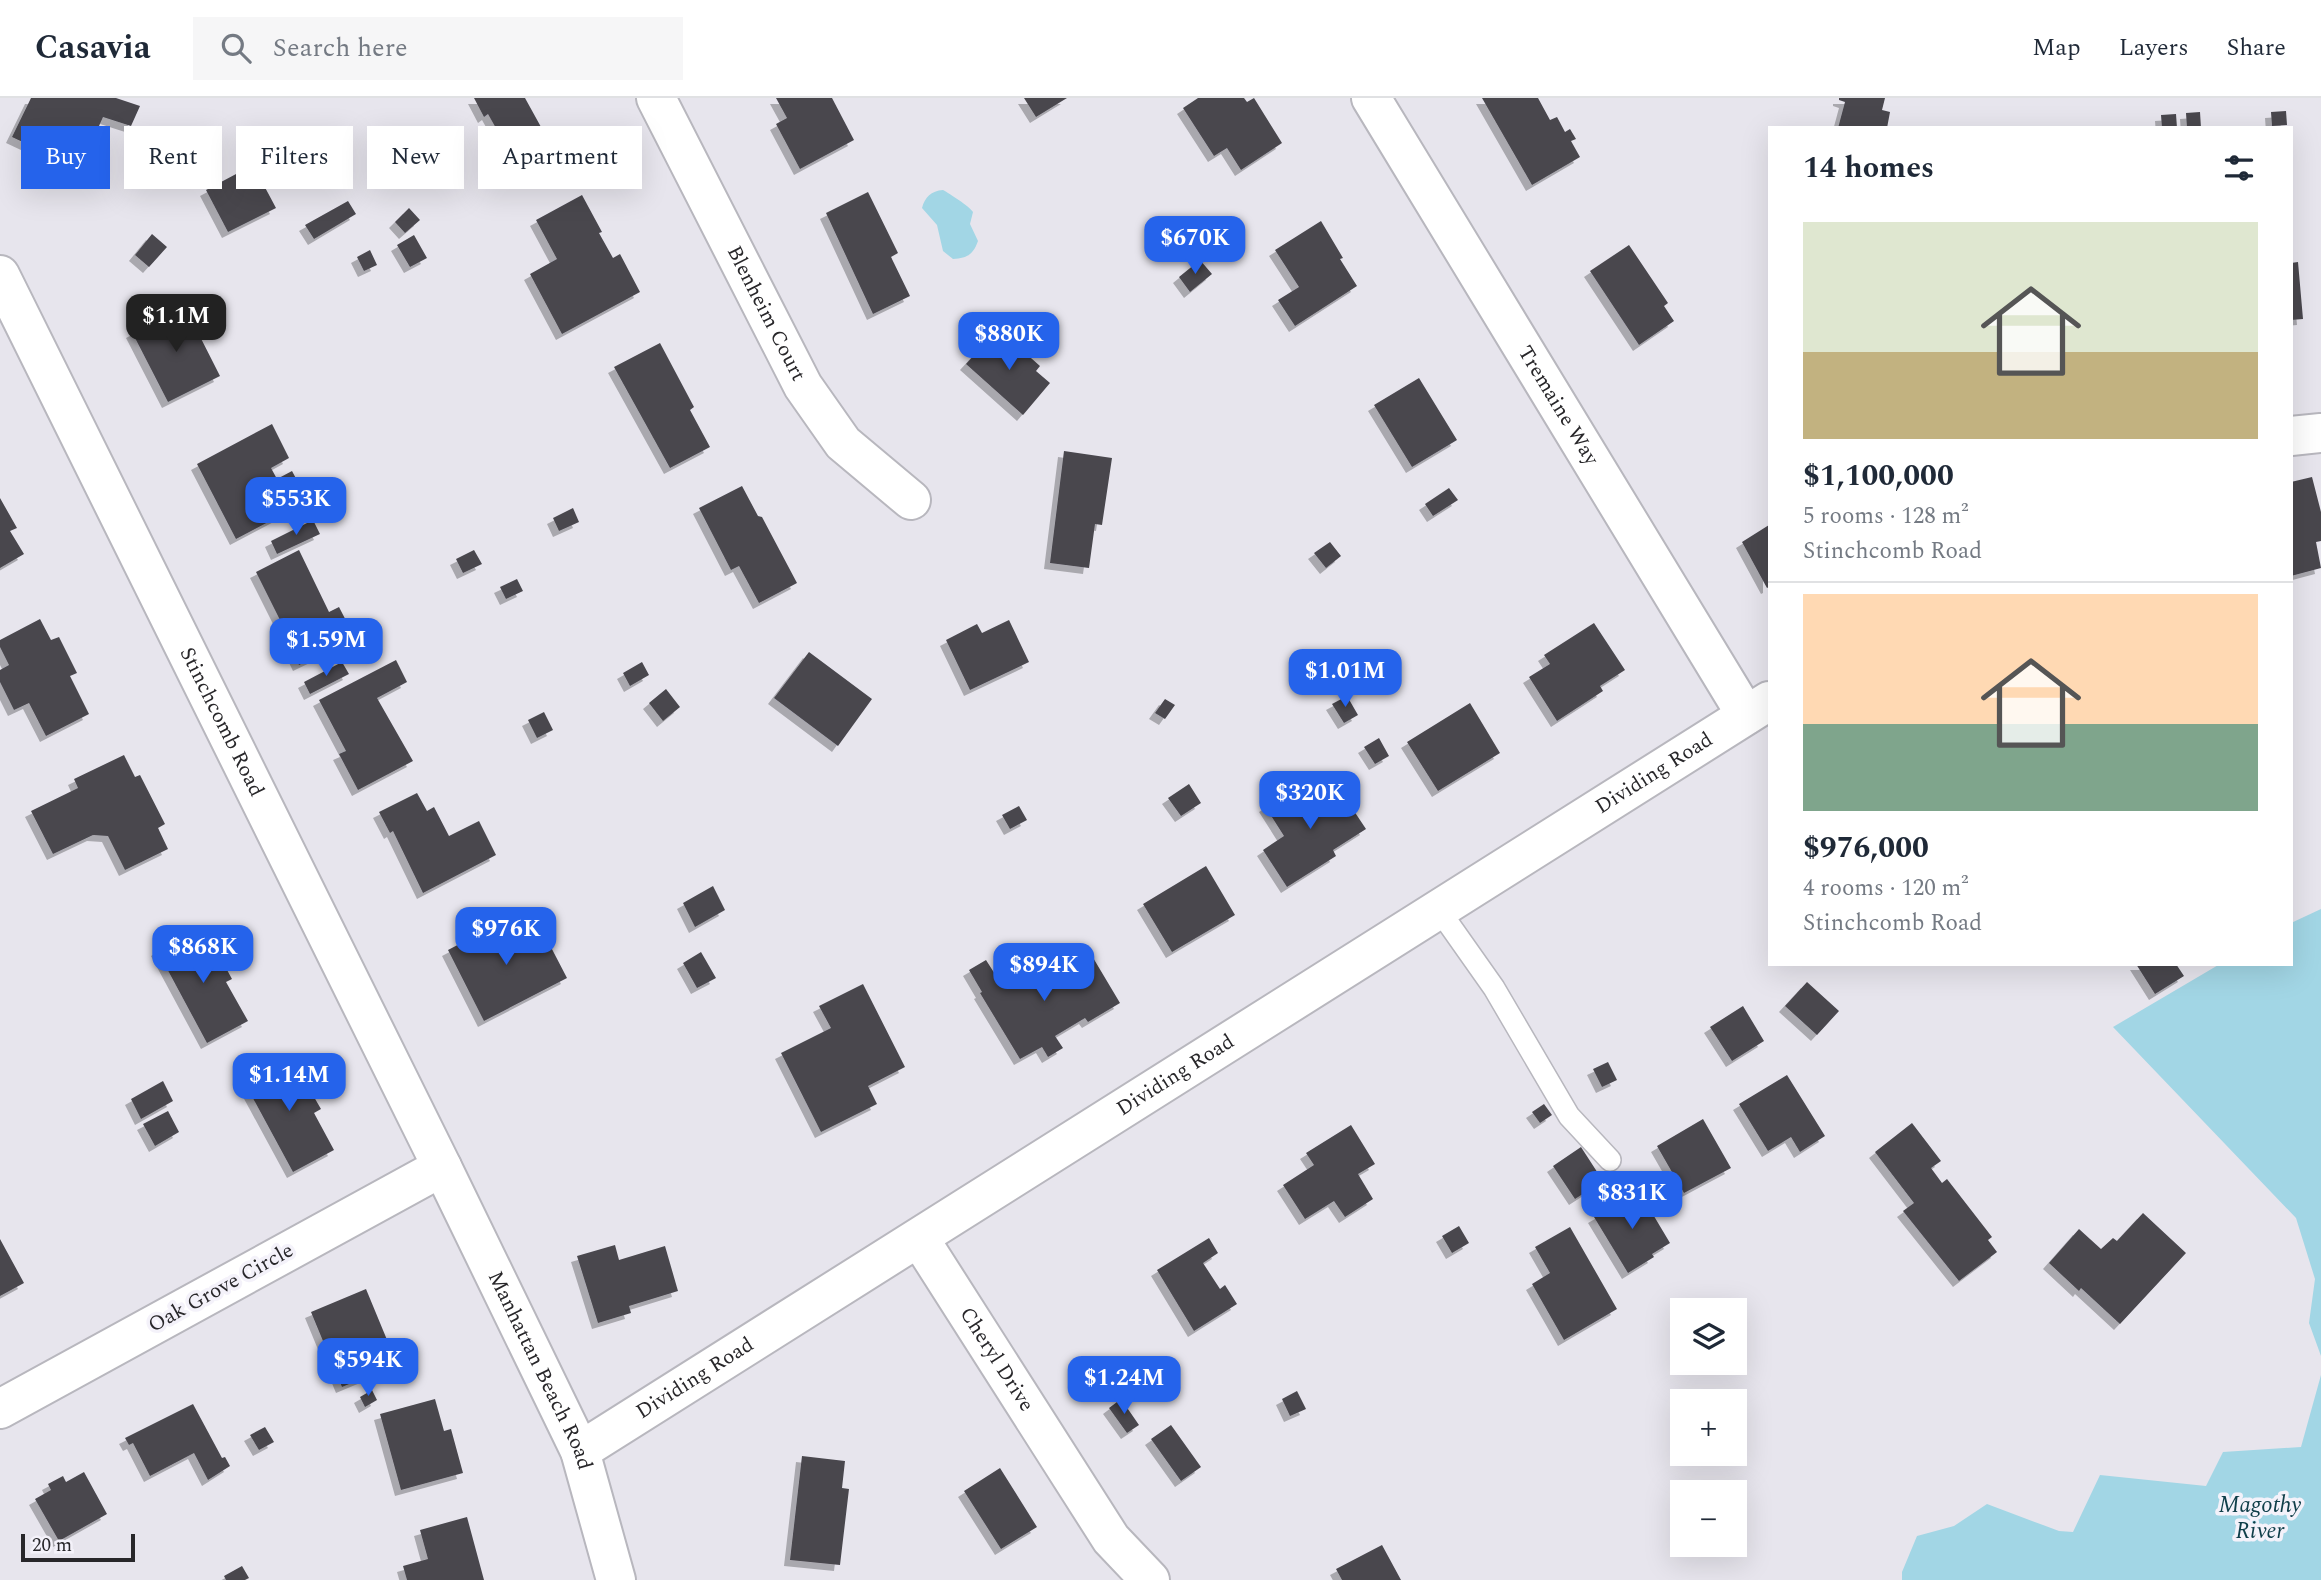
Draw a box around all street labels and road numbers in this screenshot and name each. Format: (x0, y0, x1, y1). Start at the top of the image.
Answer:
street label: Blenheim Court (718, 240, 814, 387)
street label: Tremaine Way (1509, 340, 1607, 472)
street label: Stinchcomb Road (171, 642, 272, 803)
street label: Dividing Road (1589, 724, 1719, 823)
street label: Dividing Road (1110, 1026, 1241, 1125)
street label: Oak Grove Circle (142, 1235, 300, 1341)
street label: Manhattan Beach Road (479, 1266, 600, 1473)
street label: Cheryl Drive (951, 1301, 1042, 1418)
street label: Dividing Road (630, 1329, 760, 1428)

